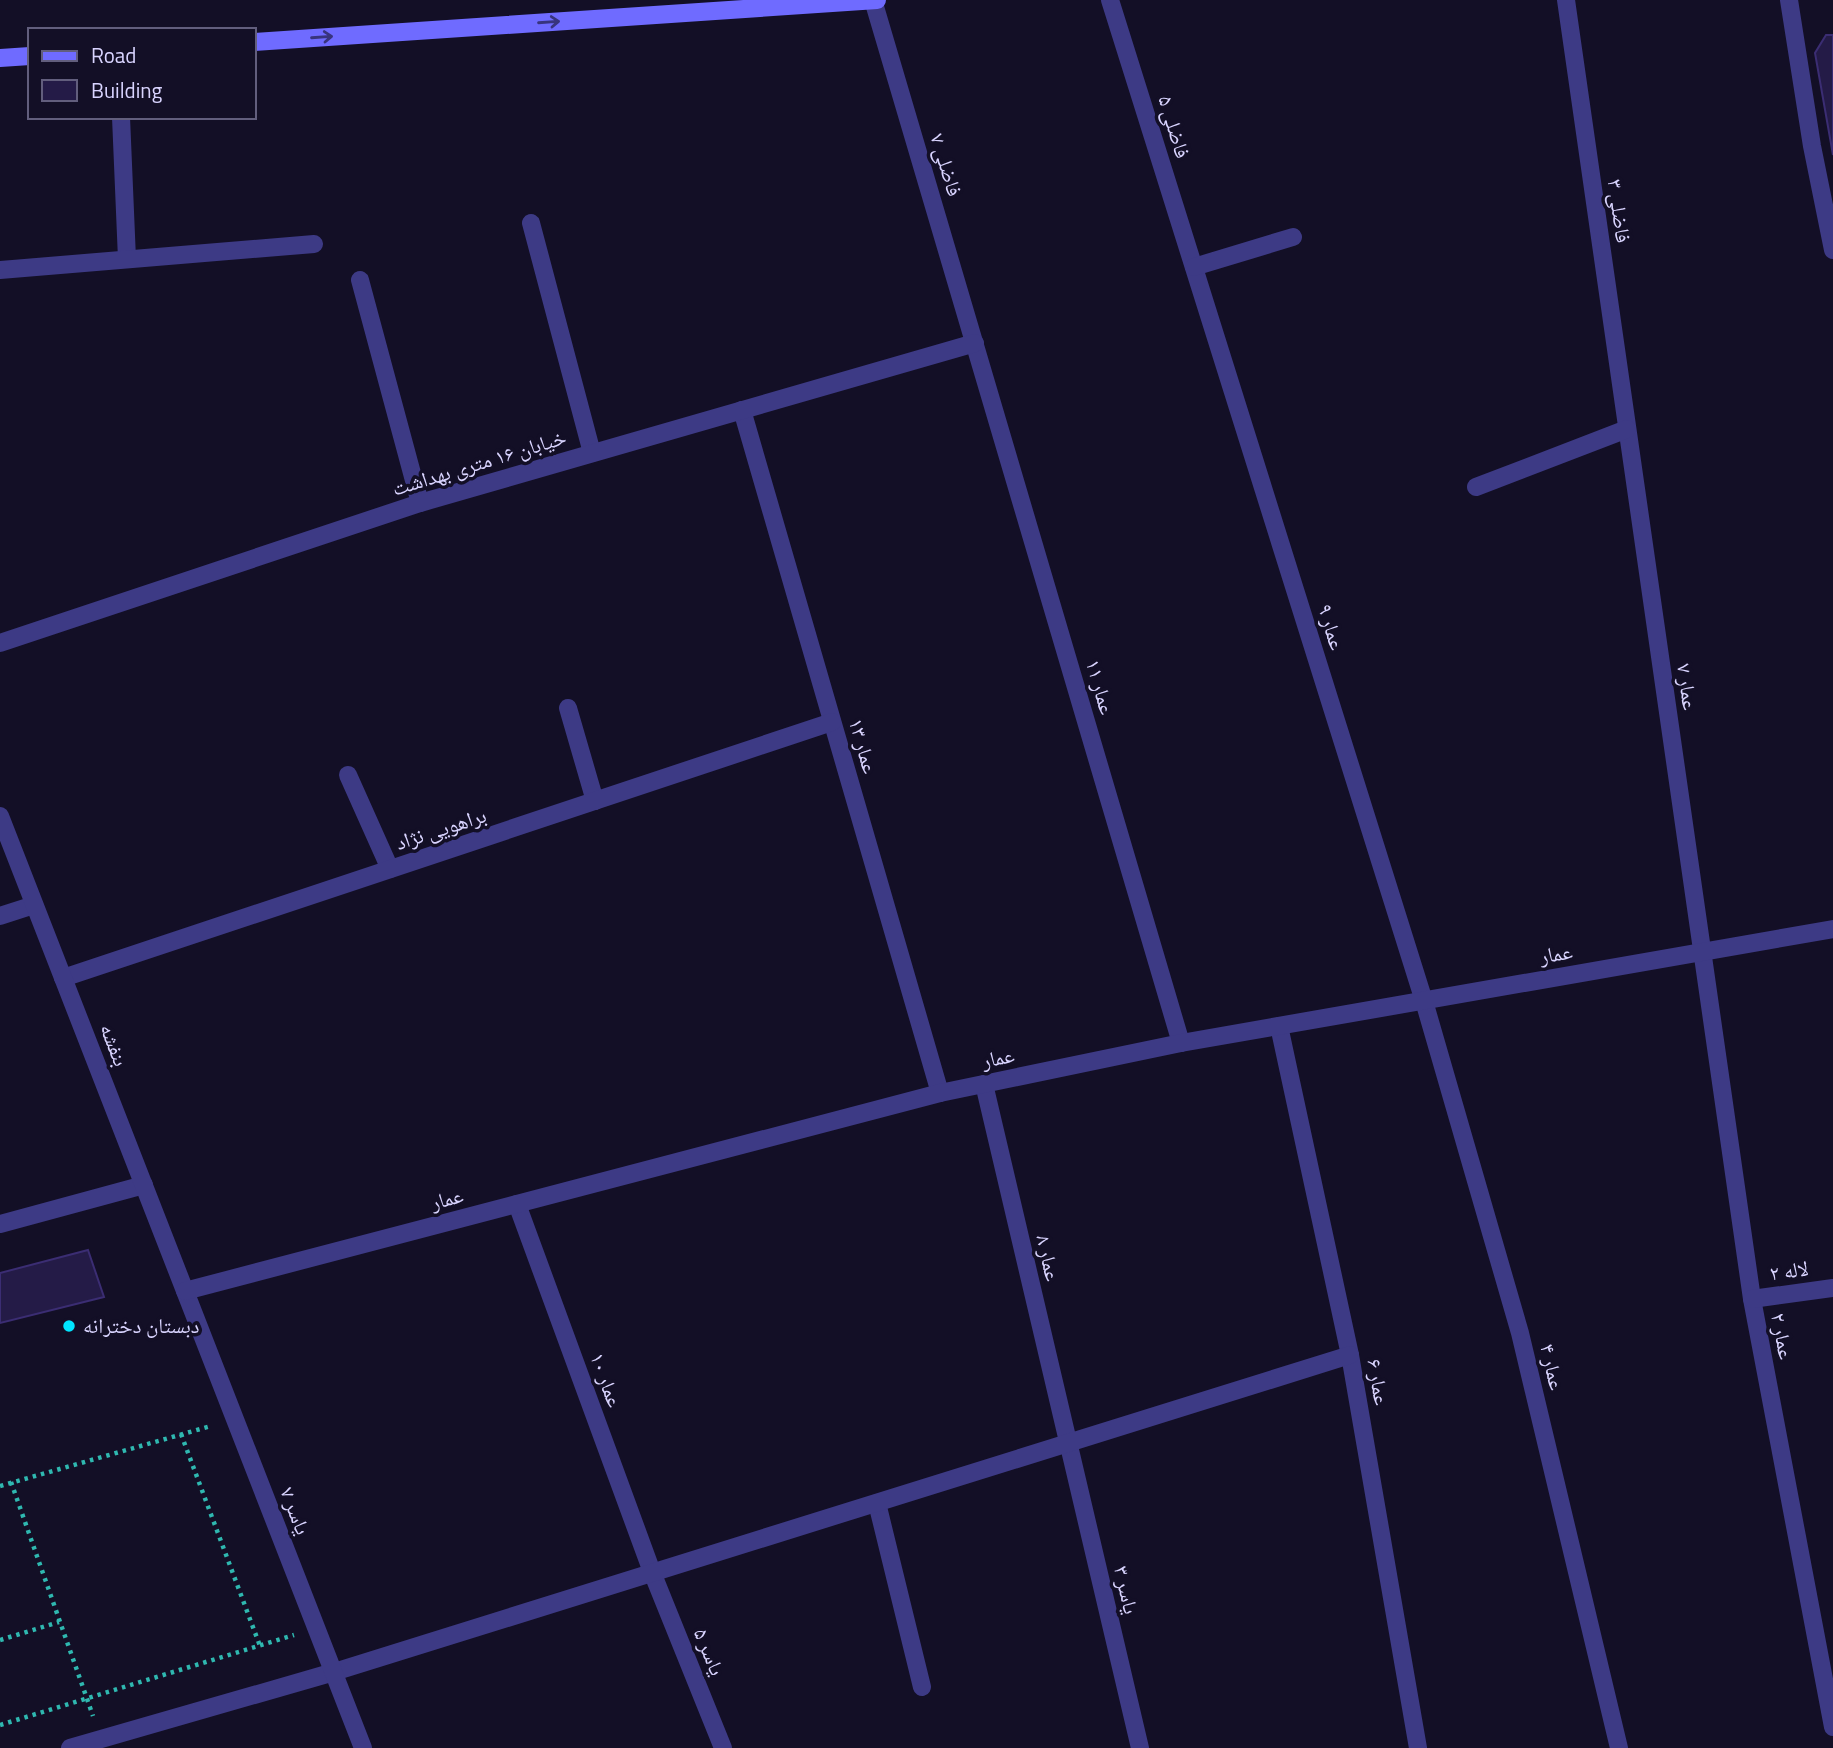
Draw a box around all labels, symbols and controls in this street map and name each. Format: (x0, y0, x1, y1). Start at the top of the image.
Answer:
one-way arrow (537, 15, 560, 28)
legend (28, 28, 256, 119)
one-way arrow (310, 30, 333, 43)
text: Road (91, 39, 136, 71)
text: Building (91, 74, 163, 106)
street label: فاضلی ۵ (1150, 91, 1200, 162)
street label: فاضلی ۷ (922, 129, 972, 200)
street label: فاضلی ۳ (1600, 177, 1640, 245)
street label: خیابان ۱۶ متری بهداشت (388, 420, 570, 504)
street label: عمار ۹ (1310, 600, 1354, 654)
street label: عمار ۱۱ (1078, 655, 1124, 719)
street label: عمار ۷ (1669, 661, 1707, 713)
street label: عمار ۱۳ (841, 714, 887, 778)
street label: براهویی نژاد (391, 798, 490, 858)
street label: عمار (1536, 934, 1575, 972)
street label: بنفشه (92, 1019, 138, 1071)
street label: عمار (977, 1038, 1017, 1076)
street label: عمار (426, 1178, 467, 1218)
street label: عمار ۸ (1028, 1231, 1070, 1285)
street label: لاله ۲ (1767, 1251, 1810, 1289)
place label: دبستان دخترانه (83, 1309, 200, 1341)
street label: عمار ۲ (1763, 1310, 1803, 1362)
marker: دبستان دخترانه (61, 1318, 77, 1334)
street label: عمار ۴ (1532, 1340, 1574, 1394)
street label: عمار ۱۰ (582, 1348, 632, 1412)
street label: عمار ۶ (1359, 1356, 1399, 1408)
street label: یاسر ۷ (272, 1482, 320, 1539)
street label: یاسر ۳ (1106, 1562, 1148, 1617)
street label: یاسر ۵ (686, 1623, 734, 1680)

